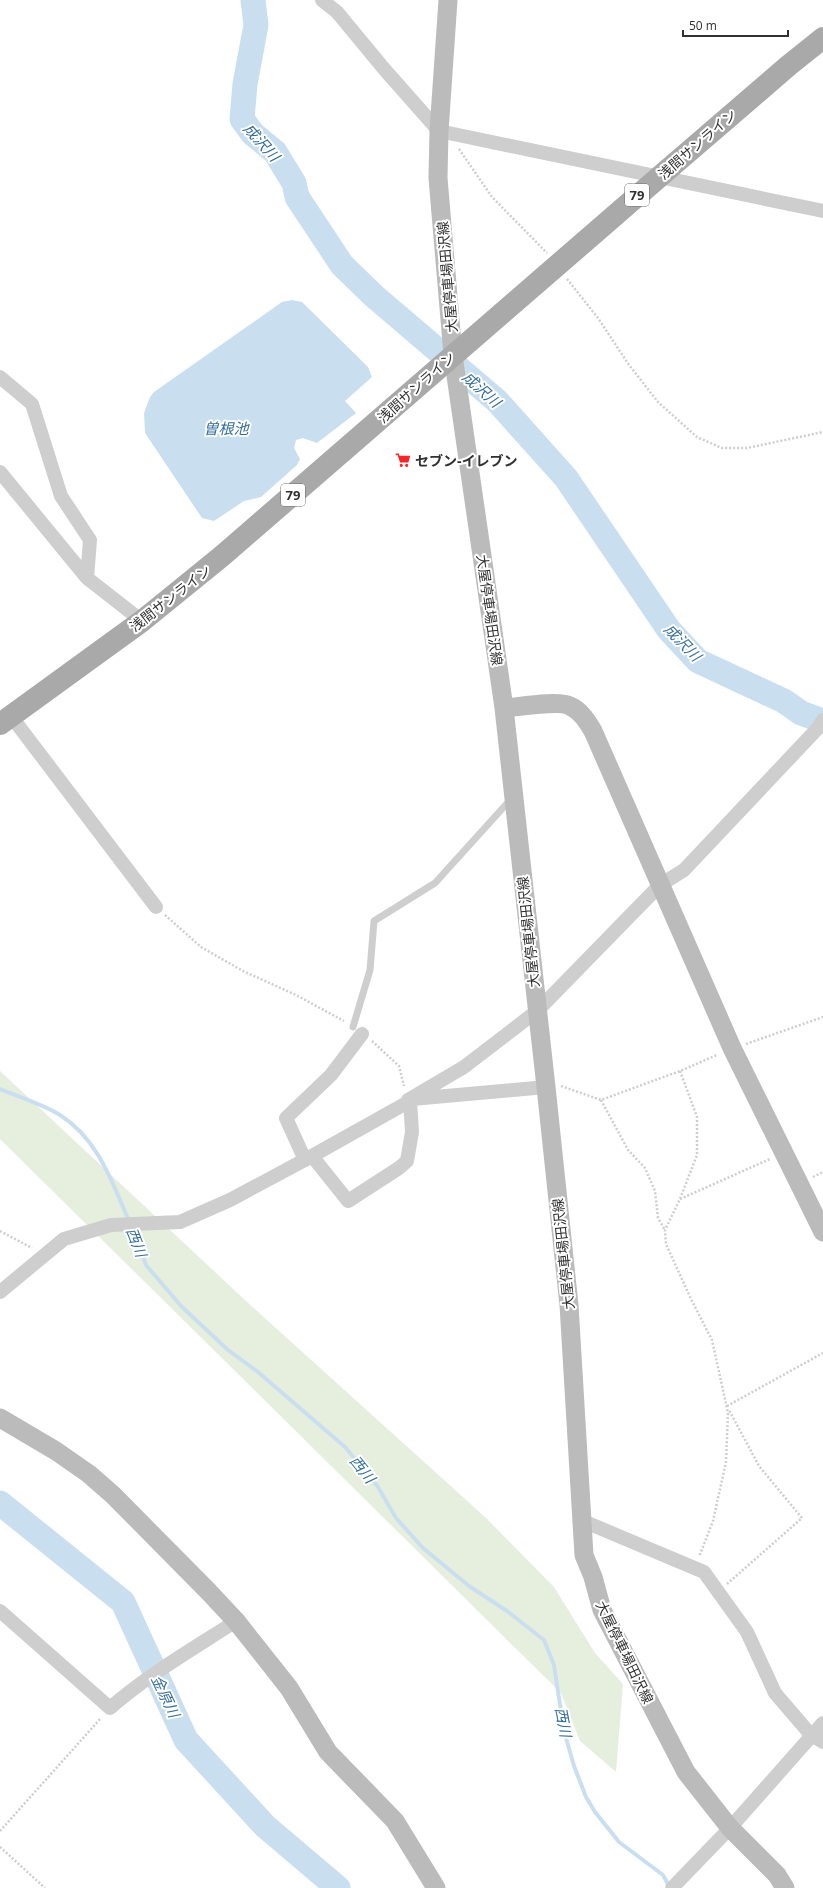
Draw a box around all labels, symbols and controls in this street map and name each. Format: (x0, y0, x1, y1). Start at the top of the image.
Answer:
scale bar (683, 12, 788, 38)
text: 50 m (689, 17, 717, 34)
street label: 浅間サンライン (654, 105, 740, 183)
water label: 成沢川 (240, 119, 286, 167)
road number: 79 (625, 184, 649, 206)
street label: 大屋停車場田沢線 (433, 220, 461, 334)
street label: 浅間サンライン (373, 347, 459, 427)
water label: 成沢川 (459, 367, 507, 413)
water label: 曽根池 (203, 418, 250, 438)
supermarket icon: セブン-イレブン (394, 451, 412, 469)
place label: セブン-イレブン (415, 451, 518, 470)
road number: 79 (281, 484, 305, 506)
street label: 大屋停車場田沢線 (473, 553, 507, 667)
street label: 浅間サンライン (126, 560, 214, 636)
water label: 成沢川 (660, 619, 707, 667)
street label: 大屋停車場田沢線 (513, 875, 543, 989)
street label: 大屋停車場田沢線 (548, 1197, 578, 1311)
water label: 西川 (122, 1224, 152, 1261)
water label: 西川 (346, 1451, 381, 1488)
street label: 大屋停車場田沢線 (592, 1598, 658, 1706)
water label: 金原川 (147, 1671, 185, 1722)
water label: 西川 (551, 1705, 577, 1741)

